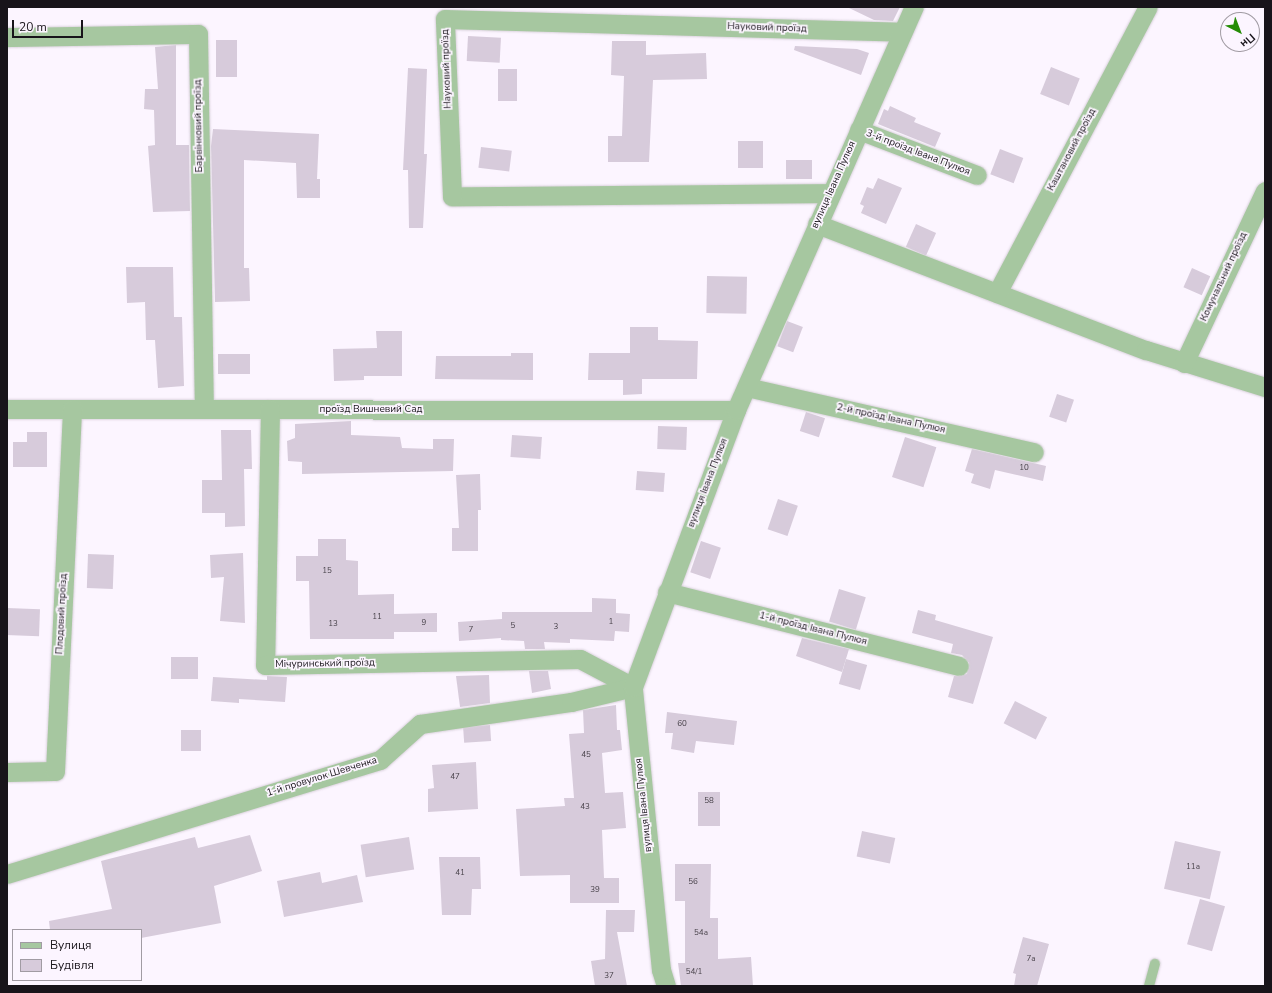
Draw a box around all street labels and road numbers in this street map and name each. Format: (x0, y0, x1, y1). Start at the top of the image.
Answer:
street label: Науковий проїзд (727, 21, 807, 35)
street label: Науковий проїзд (440, 29, 454, 109)
street label: Барвінковий проїзд (192, 79, 206, 173)
street label: Каштановий проїзд (1045, 107, 1099, 193)
street label: 3-й проїзд Івана Пулюя (864, 128, 972, 178)
street label: вулиця Івана Пулюя (809, 139, 859, 231)
street label: Комунальний проїзд (1198, 230, 1250, 324)
street label: 2-й проїзд Івана Пулюя (836, 402, 946, 436)
street label: проїзд Вишневий Сад (320, 404, 422, 416)
street label: вулиця Івана Пулюя (685, 437, 731, 529)
street label: Плодовий проїзд (54, 573, 70, 655)
street label: 1-й проїзд Івана Пулюя (758, 610, 868, 648)
street label: Мічуринський проїзд (275, 657, 375, 671)
street label: 1-й провулок Шевченка (265, 755, 379, 799)
street label: вулиця Івана Пулюя (633, 757, 655, 853)

